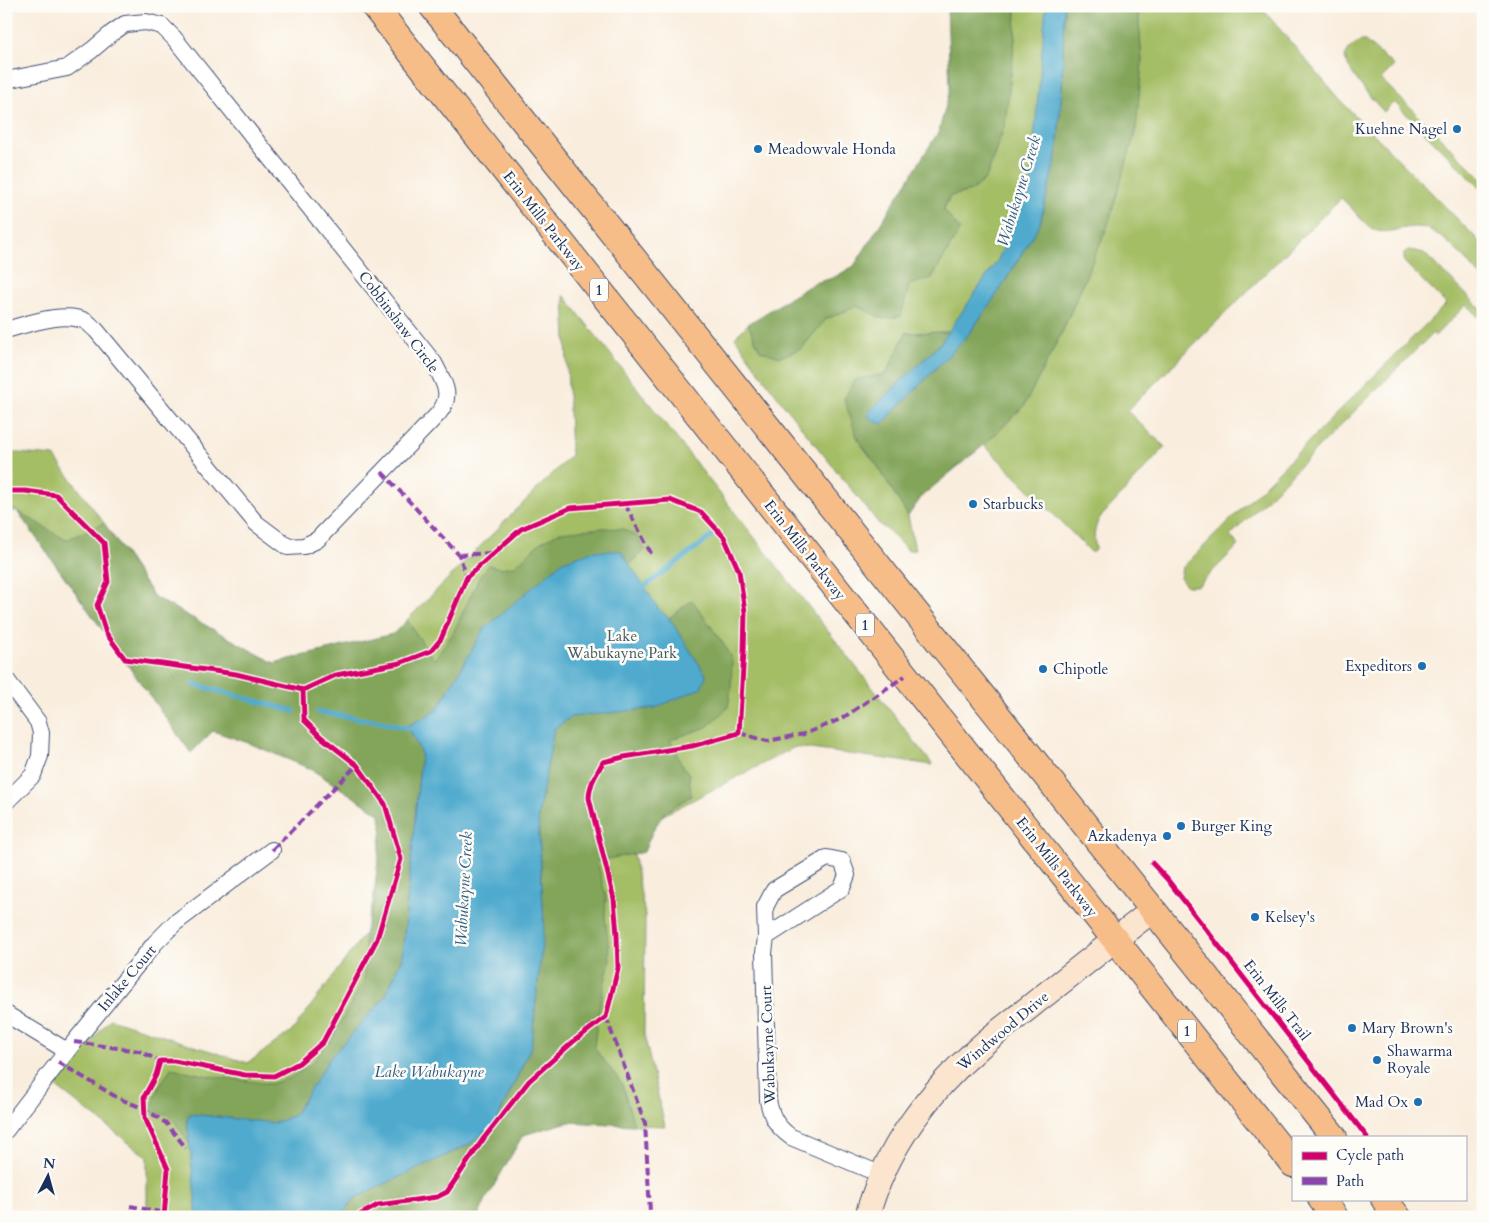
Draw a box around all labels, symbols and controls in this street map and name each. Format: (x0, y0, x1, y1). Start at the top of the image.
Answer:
place label: Kuehne Nagel (1355, 119, 1447, 139)
marker: Kuehne Nagel (1451, 123, 1463, 135)
water label: Wabukayne Creek (992, 133, 1046, 249)
place label: Meadowvale Honda (768, 139, 896, 159)
marker: Meadowvale Honda (752, 143, 764, 155)
street label: Erin Mills Parkway (499, 167, 589, 275)
street label: Cobbinshaw Circle (354, 267, 444, 377)
road number: 1 (590, 278, 608, 302)
place label: Starbucks (983, 494, 1043, 514)
street label: Erin Mills Parkway (760, 496, 850, 604)
marker: Starbucks (967, 498, 979, 510)
road number: 1 (856, 614, 874, 636)
park label: Lake Wabukayne Park (566, 626, 677, 663)
place label: Expeditors (1345, 656, 1412, 676)
place label: Chipotle (1053, 659, 1109, 679)
marker: Expeditors (1416, 660, 1428, 672)
marker: Chipotle (1037, 663, 1049, 675)
street label: Erin Mills Parkway (1012, 813, 1102, 921)
place label: Burger King (1191, 816, 1273, 836)
marker: Burger King (1175, 820, 1187, 832)
place label: Azkadenya (1087, 826, 1158, 846)
marker: Azkadenya (1161, 830, 1173, 842)
water label: Wabukayne Creek (450, 831, 478, 947)
place label: Kelsey's (1265, 907, 1315, 927)
marker: Kelsey's (1249, 911, 1261, 923)
street label: Inlake Court (93, 940, 161, 1015)
street label: Erin Mills Trail (1239, 955, 1315, 1045)
street label: Wabukayne Court (756, 985, 780, 1106)
street label: Windwood Drive (952, 987, 1053, 1076)
place label: Mary Brown's (1362, 1018, 1453, 1038)
road number: 1 (1178, 1019, 1196, 1042)
marker: Mary Brown's (1346, 1022, 1358, 1034)
place label: Shawarma Royale (1387, 1041, 1453, 1078)
marker: Shawarma Royale (1371, 1054, 1383, 1066)
water label: Lake Wabukayne (374, 1061, 484, 1083)
place label: Mad Ox (1355, 1092, 1409, 1112)
marker: Mad Ox (1412, 1096, 1424, 1108)
legend (1292, 1136, 1466, 1200)
text: Cycle path (1336, 1145, 1405, 1165)
north arrow (22, 1150, 72, 1200)
text: N (42, 1153, 56, 1174)
text: Path (1336, 1171, 1365, 1191)

